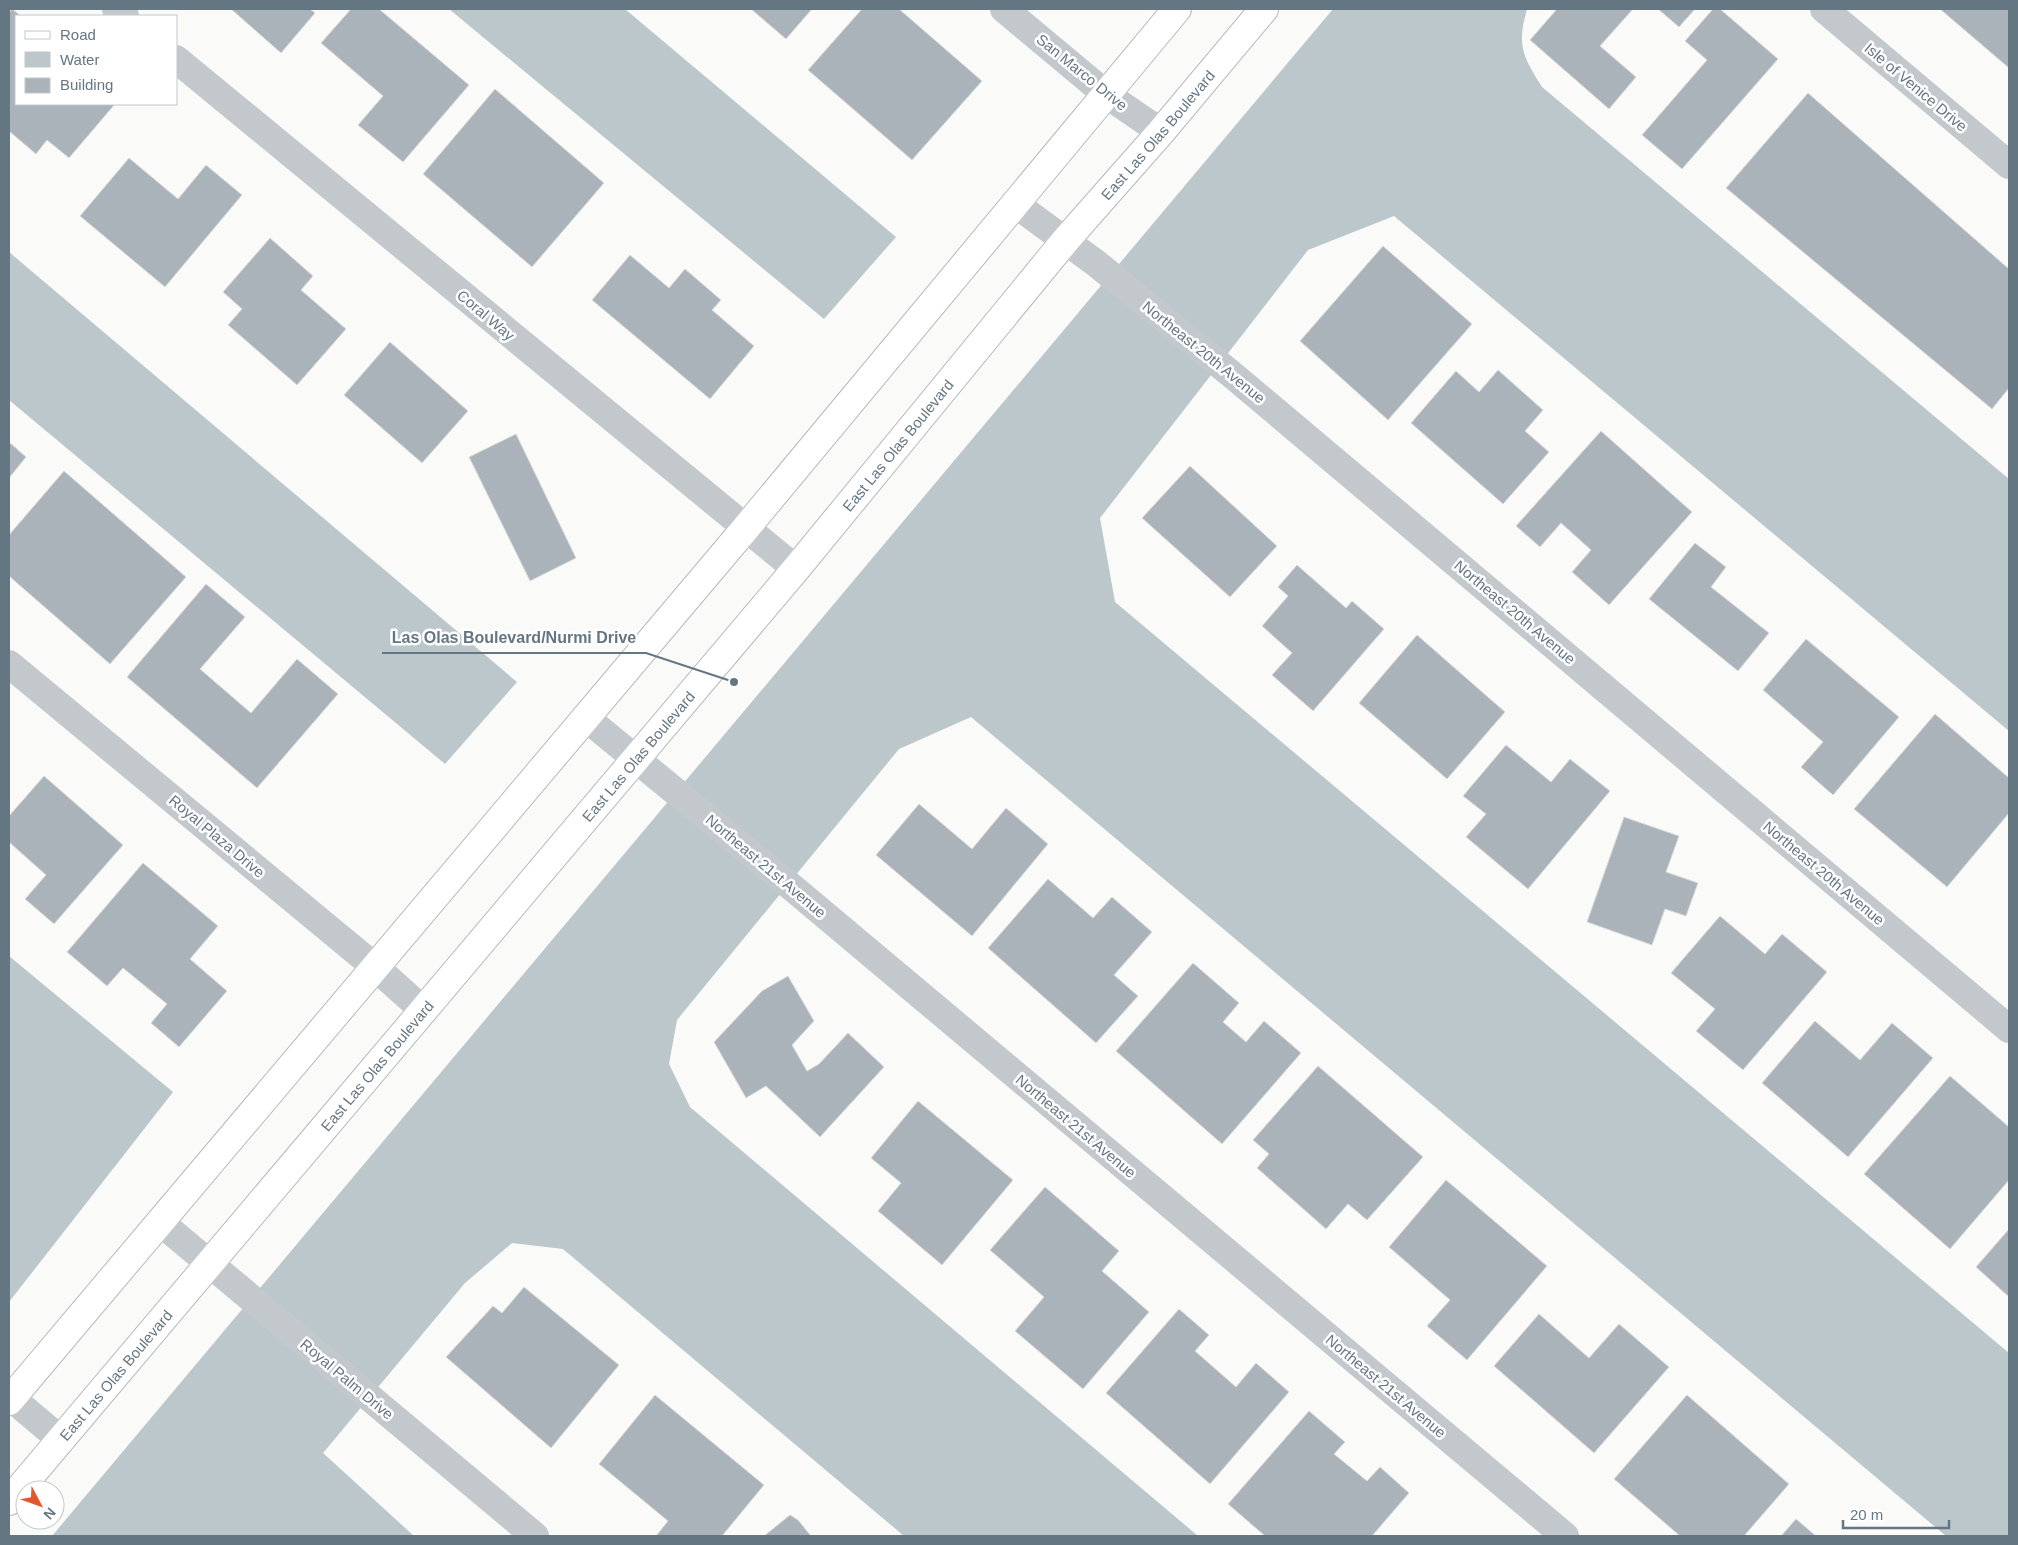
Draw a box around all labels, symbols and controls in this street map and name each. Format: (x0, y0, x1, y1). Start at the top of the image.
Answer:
legend (15, 15, 178, 105)
text: Road (60, 26, 96, 43)
street label: San Marco Drive (1033, 30, 1131, 114)
street label: Isle of Venice Drive (1861, 39, 1971, 135)
text: Water (60, 51, 99, 68)
street label: East Las Olas Boulevard (1097, 67, 1218, 203)
text: Building (60, 76, 113, 93)
street label: Coral Way (454, 286, 518, 344)
street label: Northeast 20th Avenue (1139, 297, 1269, 407)
street label: East Las Olas Boulevard (839, 376, 957, 514)
street label: Northeast 20th Avenue (1451, 557, 1579, 667)
callout: Las Olas Boulevard/Nurmi Drive (382, 622, 646, 653)
text: Las Olas Boulevard/Nurmi Drive (392, 629, 636, 646)
street label: East Las Olas Boulevard (578, 687, 698, 825)
street label: Royal Plaza Drive (166, 791, 268, 881)
street label: Northeast 21st Avenue (703, 811, 829, 921)
street label: Northeast 20th Avenue (1760, 818, 1888, 928)
street label: East Las Olas Boulevard (317, 997, 437, 1134)
street label: Northeast 21st Avenue (1013, 1071, 1139, 1181)
street label: East Las Olas Boulevard (56, 1306, 175, 1444)
street label: Northeast 21st Avenue (1323, 1331, 1449, 1441)
street label: Royal Palm Drive (297, 1335, 397, 1423)
north arrow (15, 1480, 65, 1530)
scale bar (1843, 1498, 1949, 1530)
text: N (40, 1504, 59, 1523)
text: 20 m (1850, 1506, 1883, 1523)

